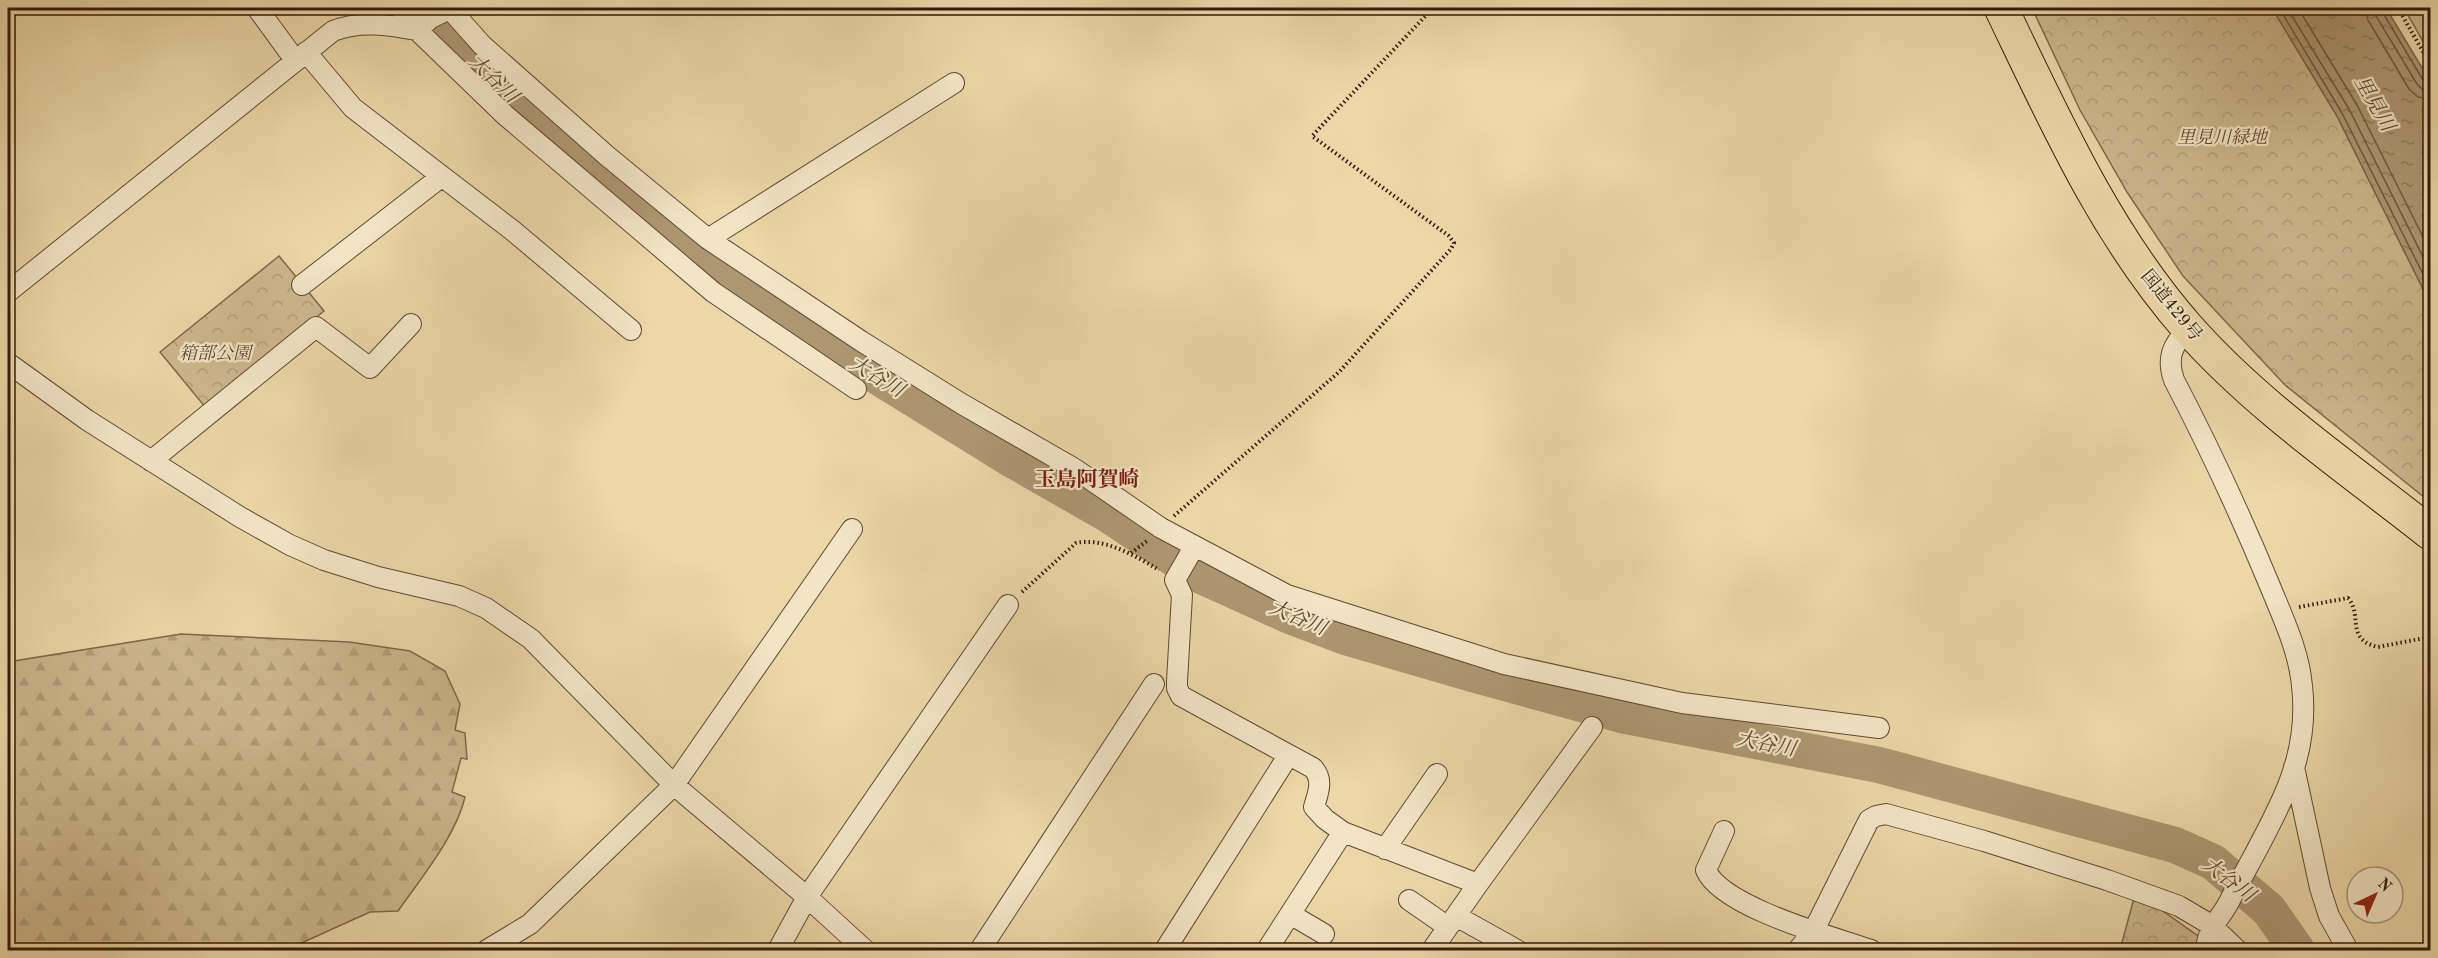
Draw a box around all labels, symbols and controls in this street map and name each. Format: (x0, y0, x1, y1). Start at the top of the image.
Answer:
water label: 大谷川 (464, 50, 524, 109)
water label: 里見川 (2350, 72, 2400, 137)
park label: 里見川緑地 (2177, 127, 2269, 147)
street label: 国道429号 (2137, 266, 2207, 344)
park label: 箱部公園 (179, 343, 254, 363)
water label: 大谷川 (845, 352, 910, 403)
district label: 玉島阿賀崎 (1035, 467, 1140, 491)
water label: 大谷川 (1266, 596, 1331, 641)
water label: 大谷川 (1734, 727, 1799, 761)
water label: 大谷川 (2198, 853, 2261, 908)
north arrow (2345, 865, 2405, 925)
text: N (2374, 876, 2395, 896)

